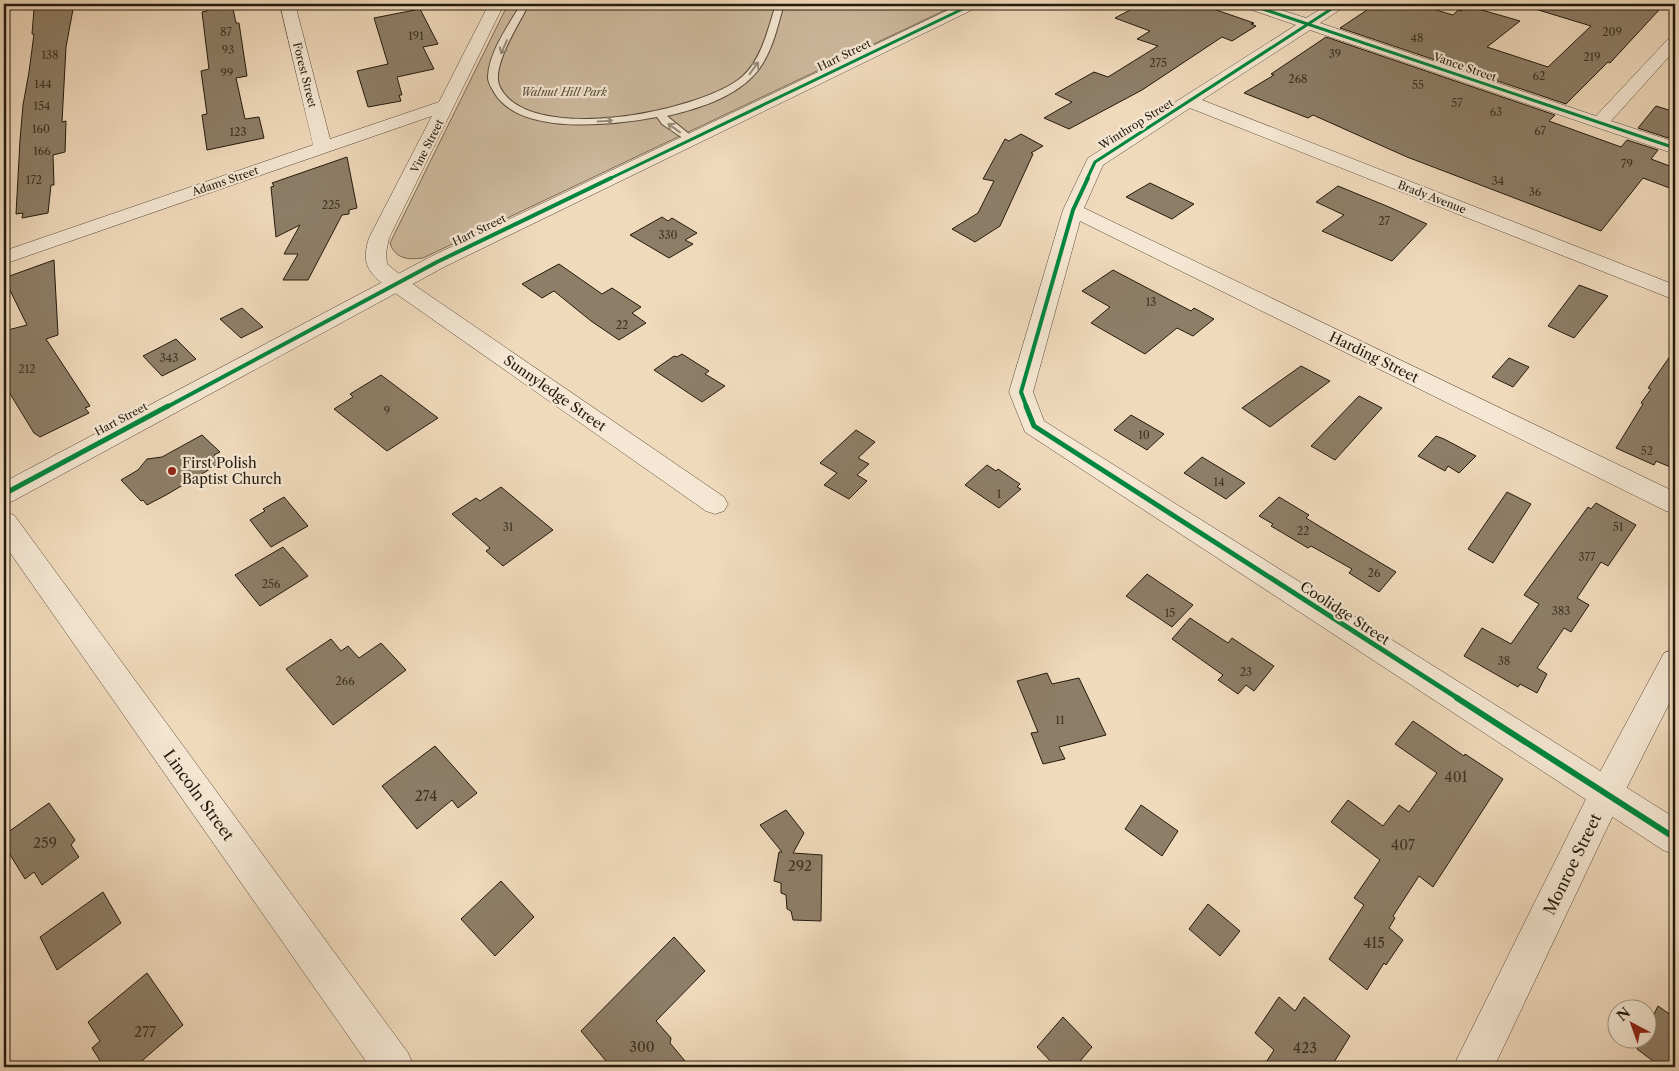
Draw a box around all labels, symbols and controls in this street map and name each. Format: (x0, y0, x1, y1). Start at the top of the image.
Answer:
house number: 87 (220, 25, 233, 39)
house number: 209 (1602, 25, 1622, 39)
house number: 191 (408, 29, 424, 43)
house number: 48 (1411, 31, 1423, 45)
street label: Hart Street (815, 36, 873, 74)
one-way arrow (498, 39, 508, 54)
street label: Forest Street (290, 41, 320, 109)
house number: 93 (222, 43, 234, 57)
house number: 39 (1329, 47, 1341, 61)
house number: 138 (41, 48, 59, 62)
street label: Vance Street (1431, 49, 1498, 84)
house number: 219 (1583, 50, 1601, 64)
house number: 275 (1149, 56, 1167, 70)
one-way arrow (749, 61, 759, 75)
house number: 99 (221, 66, 233, 80)
house number: 62 (1533, 69, 1545, 83)
house number: 268 (1288, 72, 1308, 86)
house number: 144 (34, 77, 52, 91)
house number: 55 (1412, 78, 1424, 92)
park label: Walnut Hill Park (521, 85, 607, 99)
street label: Winthrop Street (1095, 95, 1176, 153)
house number: 57 (1451, 96, 1463, 110)
house number: 154 (34, 99, 50, 113)
house number: 63 (1490, 105, 1502, 119)
street label: Vine Street (407, 117, 447, 176)
one-way arrow (596, 117, 612, 126)
house number: 160 (32, 122, 50, 136)
one-way arrow (668, 123, 681, 134)
house number: 67 (1534, 124, 1546, 138)
house number: 123 (229, 125, 247, 139)
house number: 166 (33, 144, 51, 158)
house number: 79 (1621, 157, 1633, 171)
street label: Adams Street (189, 163, 260, 199)
house number: 172 (26, 173, 42, 187)
house number: 34 (1492, 174, 1504, 188)
street label: Brady Avenue (1396, 178, 1468, 216)
house number: 36 (1529, 185, 1542, 199)
house number: 225 (322, 198, 340, 212)
street label: Hart Street (450, 211, 508, 249)
house number: 27 (1378, 214, 1390, 228)
house number: 330 (658, 228, 678, 242)
house number: 13 (1146, 295, 1156, 309)
house number: 22 (616, 318, 628, 332)
street label: Harding Street (1326, 328, 1422, 386)
house number: 343 (160, 351, 178, 365)
street label: Sunnyledge Street (500, 351, 610, 435)
house number: 212 (18, 362, 36, 376)
street label: Hart Street (92, 399, 150, 439)
house number: 9 (384, 404, 390, 418)
house number: 10 (1138, 428, 1150, 442)
house number: 52 (1641, 444, 1653, 458)
place label: First Polish Baptist Church (182, 454, 282, 488)
marker: First Polish Baptist Church (166, 465, 178, 477)
house number: 14 (1214, 475, 1224, 489)
house number: 1 (997, 487, 1002, 501)
house number: 31 (503, 520, 514, 534)
house number: 51 (1613, 520, 1624, 534)
house number: 22 (1297, 524, 1309, 538)
house number: 377 (1579, 550, 1596, 564)
house number: 26 (1368, 566, 1381, 580)
house number: 256 (262, 577, 281, 591)
street label: Coolidge Street (1297, 577, 1393, 649)
house number: 383 (1552, 604, 1570, 618)
house number: 15 (1165, 606, 1175, 620)
house number: 38 (1498, 654, 1510, 668)
house number: 23 (1240, 665, 1252, 679)
house number: 266 (335, 674, 355, 688)
house number: 11 (1055, 713, 1065, 727)
street label: Lincoln Street (159, 745, 239, 845)
house number: 401 (1445, 768, 1468, 786)
house number: 274 (415, 787, 437, 805)
street label: Monroe Street (1539, 810, 1605, 918)
house number: 259 (33, 834, 57, 852)
house number: 407 (1391, 836, 1415, 854)
house number: 292 (788, 857, 812, 875)
house number: 415 (1363, 934, 1385, 952)
north arrow (1606, 998, 1656, 1048)
text: N (1613, 1003, 1634, 1025)
house number: 277 (134, 1023, 156, 1041)
house number: 300 (629, 1038, 655, 1056)
house number: 423 (1293, 1039, 1317, 1057)

